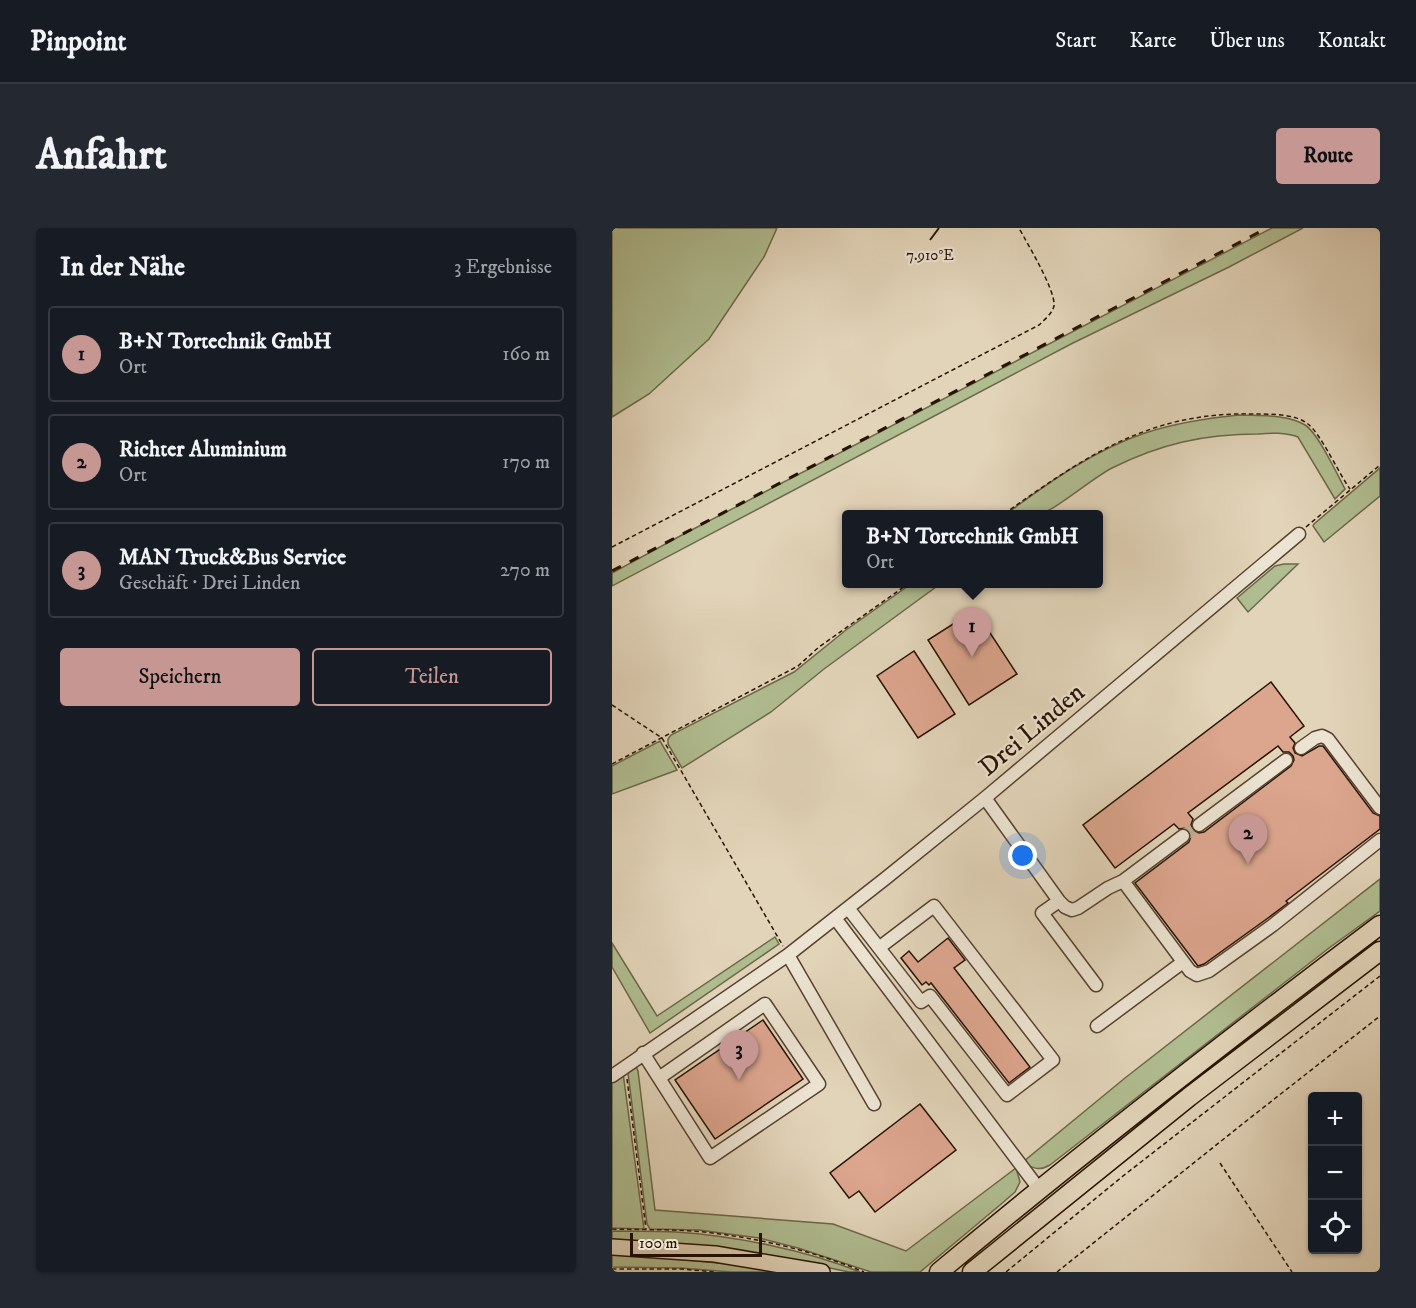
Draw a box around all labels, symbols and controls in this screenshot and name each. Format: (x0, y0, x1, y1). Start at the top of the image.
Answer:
text: Pinpoint (30, 24, 126, 59)
text: Start (1055, 28, 1097, 54)
text: Karte (1130, 28, 1176, 54)
text: Über uns (1209, 28, 1285, 54)
text: Kontakt (1318, 28, 1386, 54)
button: Route (1276, 128, 1380, 184)
text: Anfahrt (36, 130, 167, 182)
text: 7.910°E (906, 246, 954, 265)
text: In der Nähe (60, 251, 185, 284)
text: 3 Ergebnisse (454, 255, 552, 280)
text: B+N Tortechnik GmbH (119, 328, 332, 355)
text: 1 (78, 342, 85, 367)
text: 160 m (502, 342, 550, 367)
text: Ort (119, 355, 147, 380)
text: Richter Aluminium (119, 436, 287, 463)
text: 2 (77, 450, 86, 475)
text: 170 m (502, 450, 550, 475)
text: Ort (119, 463, 147, 488)
popup (842, 510, 1103, 588)
text: B+N Tortechnik GmbH (866, 523, 1079, 550)
text: MAN Truck&Bus Service (119, 544, 346, 571)
text: Ort (866, 550, 894, 575)
text: 3 (78, 558, 85, 583)
text: 270 m (500, 558, 550, 583)
text: Geschäft · Drei Linden (119, 571, 300, 596)
pin: 1 (952, 608, 992, 657)
button: Speichern (60, 648, 300, 706)
button: Teilen (312, 648, 552, 706)
street label: Drei Linden (972, 676, 1092, 784)
pin: 2 (1228, 814, 1268, 864)
your location (1008, 841, 1037, 870)
pin: 3 (720, 1030, 758, 1080)
map controls (1308, 1092, 1362, 1254)
button: + (1308, 1092, 1362, 1146)
button: − (1308, 1146, 1362, 1200)
button: locate (1308, 1200, 1362, 1254)
scale bar (630, 1230, 762, 1258)
text: 100 m (639, 1233, 678, 1253)

